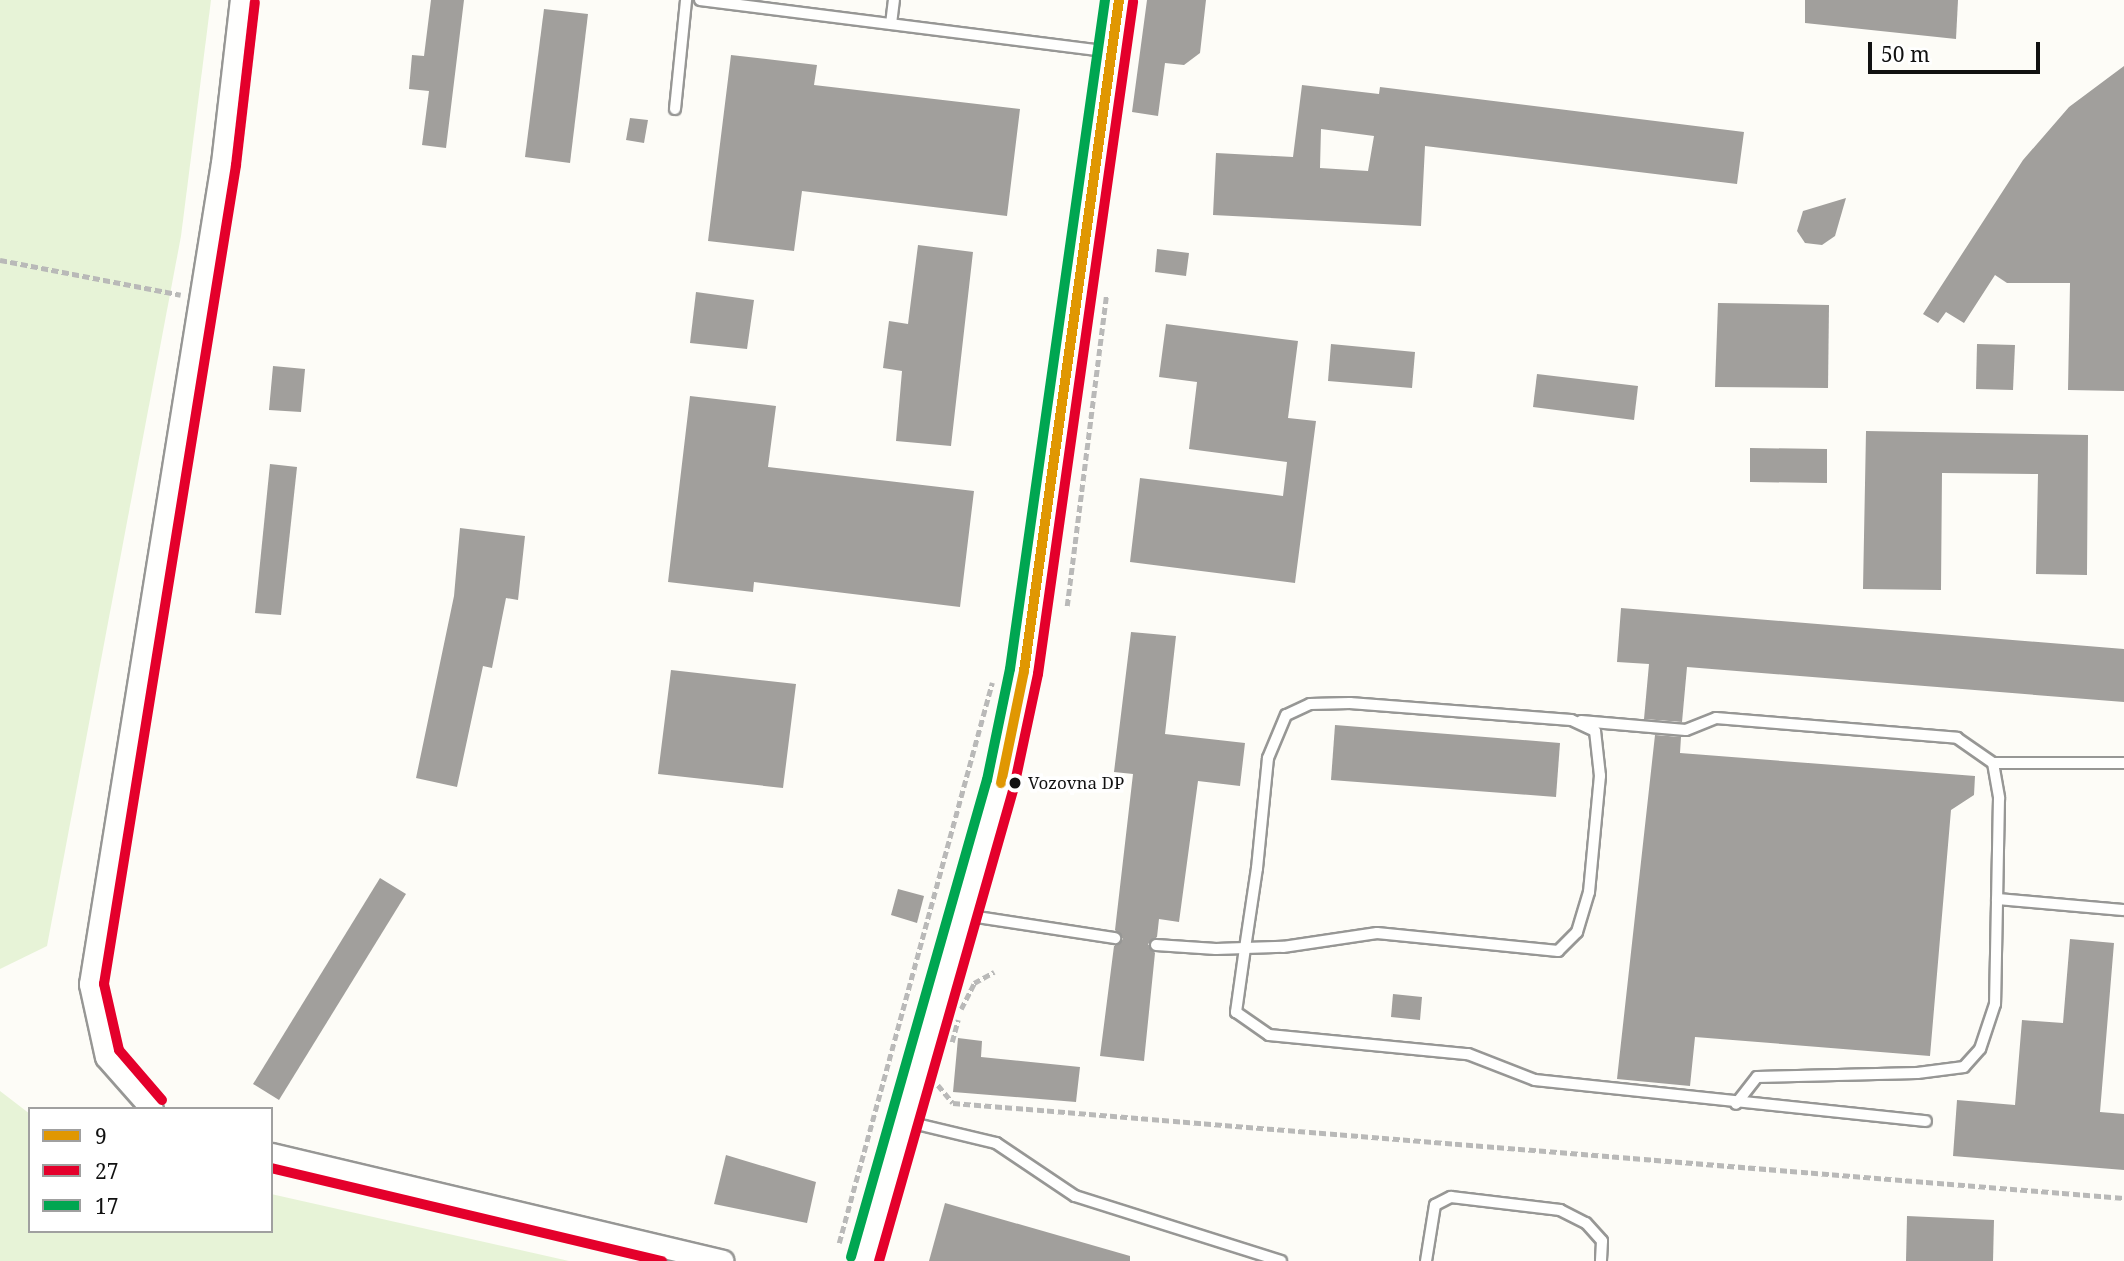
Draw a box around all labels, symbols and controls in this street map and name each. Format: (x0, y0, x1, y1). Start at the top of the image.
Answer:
scale bar (1872, 28, 2044, 72)
text: 50 m (1881, 40, 1930, 68)
place label: Vozovna DP (1028, 773, 1124, 793)
marker: Vozovna DP (1008, 776, 1022, 790)
legend (28, 1107, 273, 1233)
text: 9 (95, 1122, 107, 1150)
text: 27 (95, 1157, 118, 1185)
text: 17 (95, 1192, 118, 1220)

